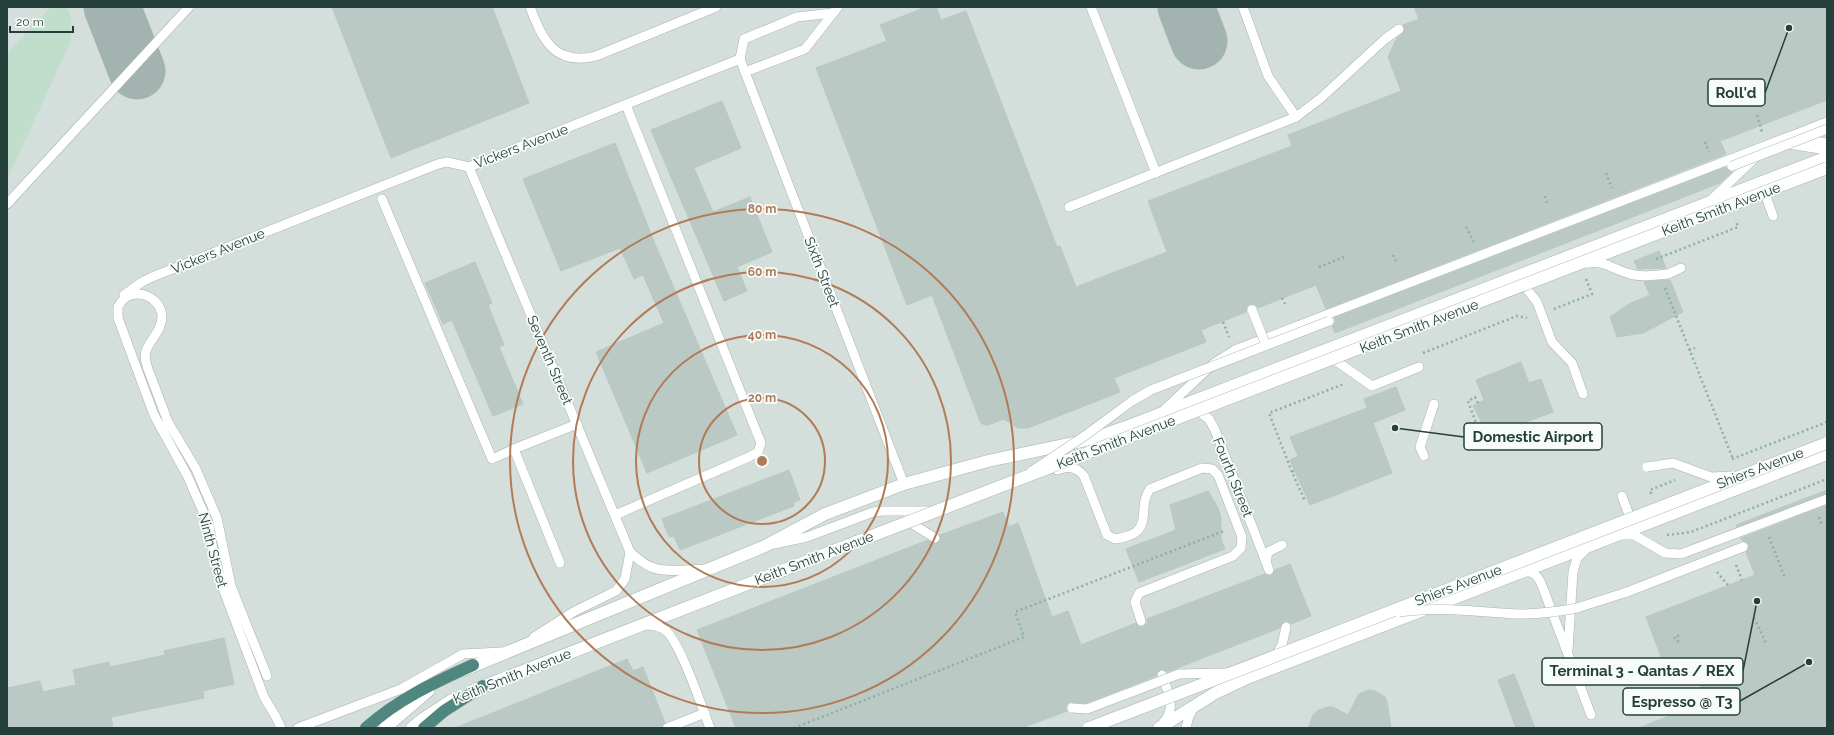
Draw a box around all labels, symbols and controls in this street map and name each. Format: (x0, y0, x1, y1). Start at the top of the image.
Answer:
scale bar (10, 8, 73, 34)
text: 20 m (16, 15, 44, 29)
callout: Roll'd (1708, 79, 1765, 106)
text: Roll'd (1716, 84, 1757, 102)
street label: Vickers Avenue (472, 121, 570, 171)
street label: Keith Smith Avenue (1659, 179, 1783, 239)
text: 80 m (748, 202, 776, 216)
street label: Vickers Avenue (169, 225, 267, 277)
street label: Sixth Street (801, 235, 843, 310)
text: 60 m (748, 265, 776, 279)
street label: Keith Smith Avenue (1357, 296, 1481, 356)
street label: Seventh Street (524, 313, 576, 407)
text: 40 m (748, 328, 776, 342)
text: 20 m (748, 391, 776, 405)
street label: Keith Smith Avenue (1054, 412, 1178, 472)
callout: Domestic Airport (1464, 423, 1602, 450)
text: Domestic Airport (1472, 428, 1594, 446)
street label: Fourth Street (1210, 435, 1256, 519)
street label: Shiers Avenue (1714, 444, 1806, 492)
centre of rings (755, 454, 769, 468)
street label: Ninth Street (195, 511, 231, 590)
street label: Keith Smith Avenue (752, 528, 876, 588)
street label: Shiers Avenue (1412, 561, 1504, 609)
street label: Keith Smith Avenue (451, 645, 573, 707)
callout: Terminal 3 - Qantas / REX (1542, 658, 1743, 685)
text: Terminal 3 - Qantas / REX (1550, 662, 1735, 680)
callout: Espresso @ T3 (1623, 688, 1740, 715)
text: Espresso @ T3 (1631, 693, 1733, 711)

